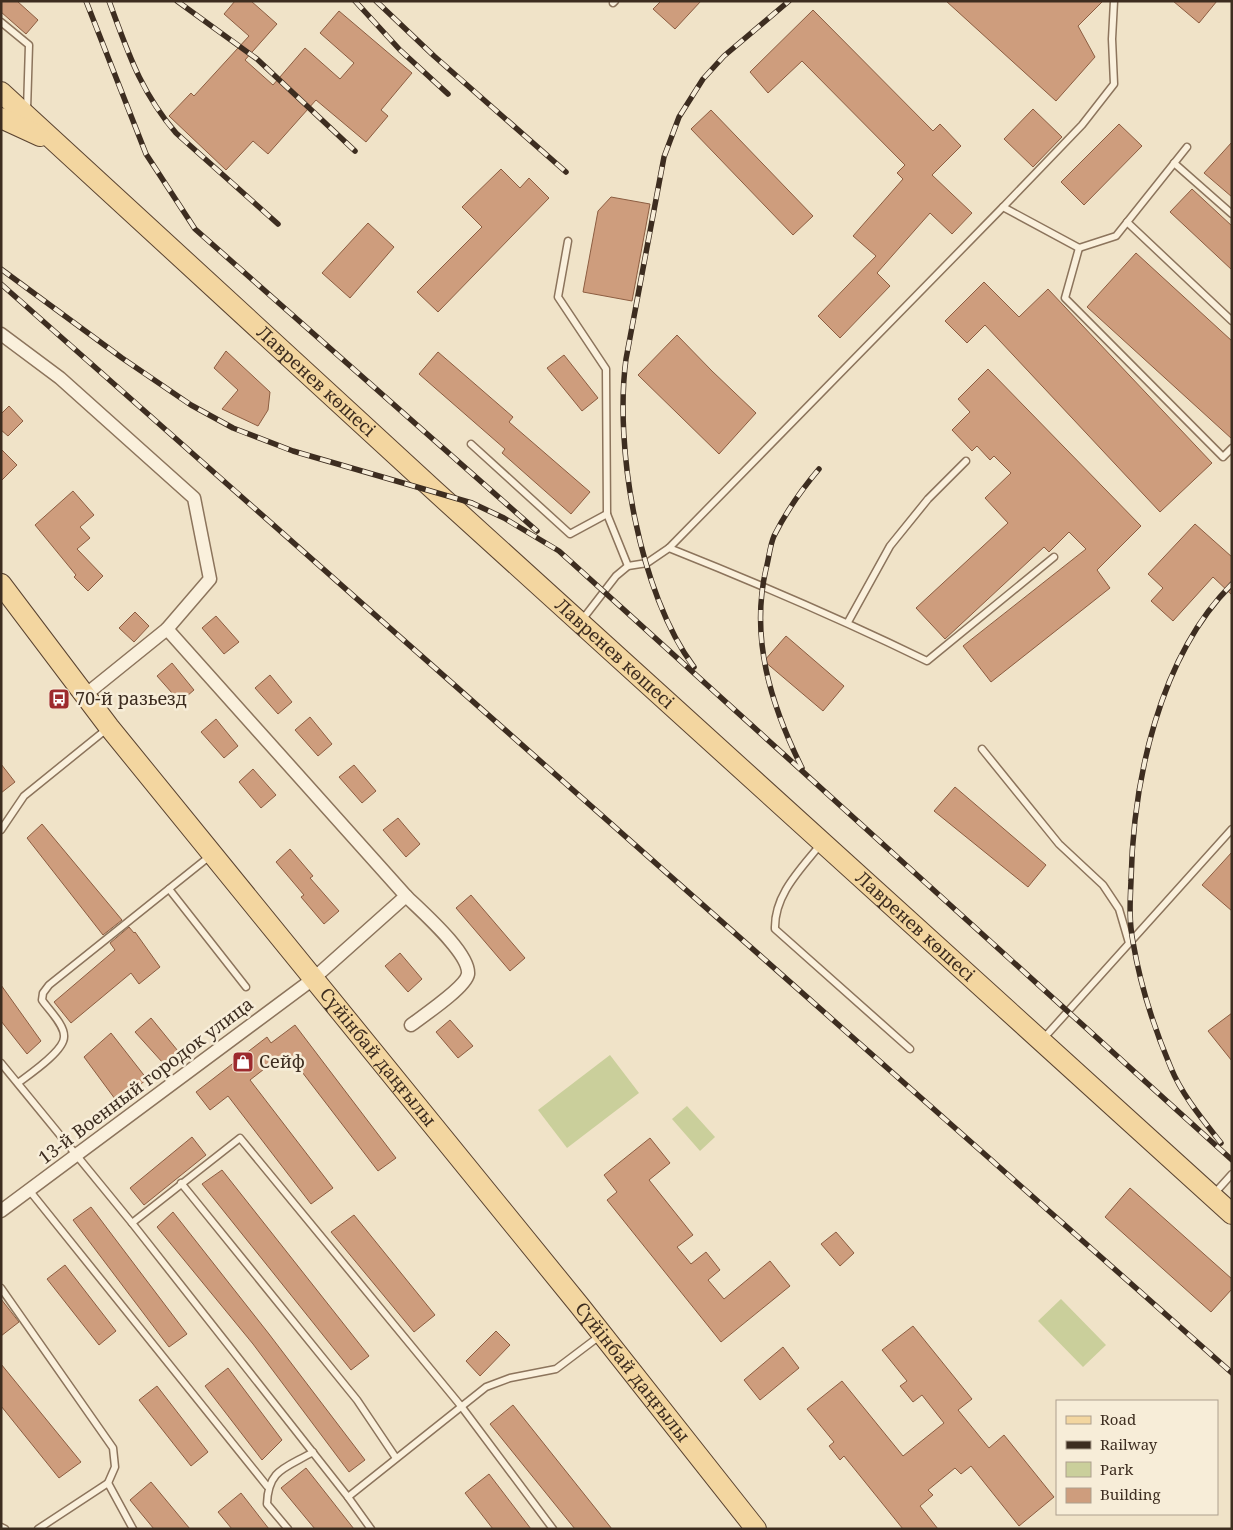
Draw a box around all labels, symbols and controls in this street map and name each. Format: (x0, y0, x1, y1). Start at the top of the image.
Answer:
street label: Лавренев көшесі (252, 320, 381, 442)
street label: Лавренев көшесі (550, 593, 680, 714)
place label: 70-й разьезд (75, 686, 187, 710)
bus stop icon: 70-й разьезд (47, 687, 71, 711)
street label: Лавренев көшесі (851, 865, 981, 986)
street label: Сүйінбай даңғылы (315, 982, 442, 1131)
street label: 13-й Военный городок улица (33, 991, 258, 1169)
place label: Сейф (259, 1049, 305, 1073)
shop icon: Сейф (231, 1050, 255, 1074)
street label: Сүйінбай даңғылы (570, 1297, 696, 1447)
legend (1056, 1400, 1218, 1515)
text: Road (1100, 1409, 1136, 1429)
text: Railway (1100, 1434, 1158, 1454)
text: Park (1100, 1459, 1134, 1479)
text: Building (1100, 1484, 1161, 1504)

